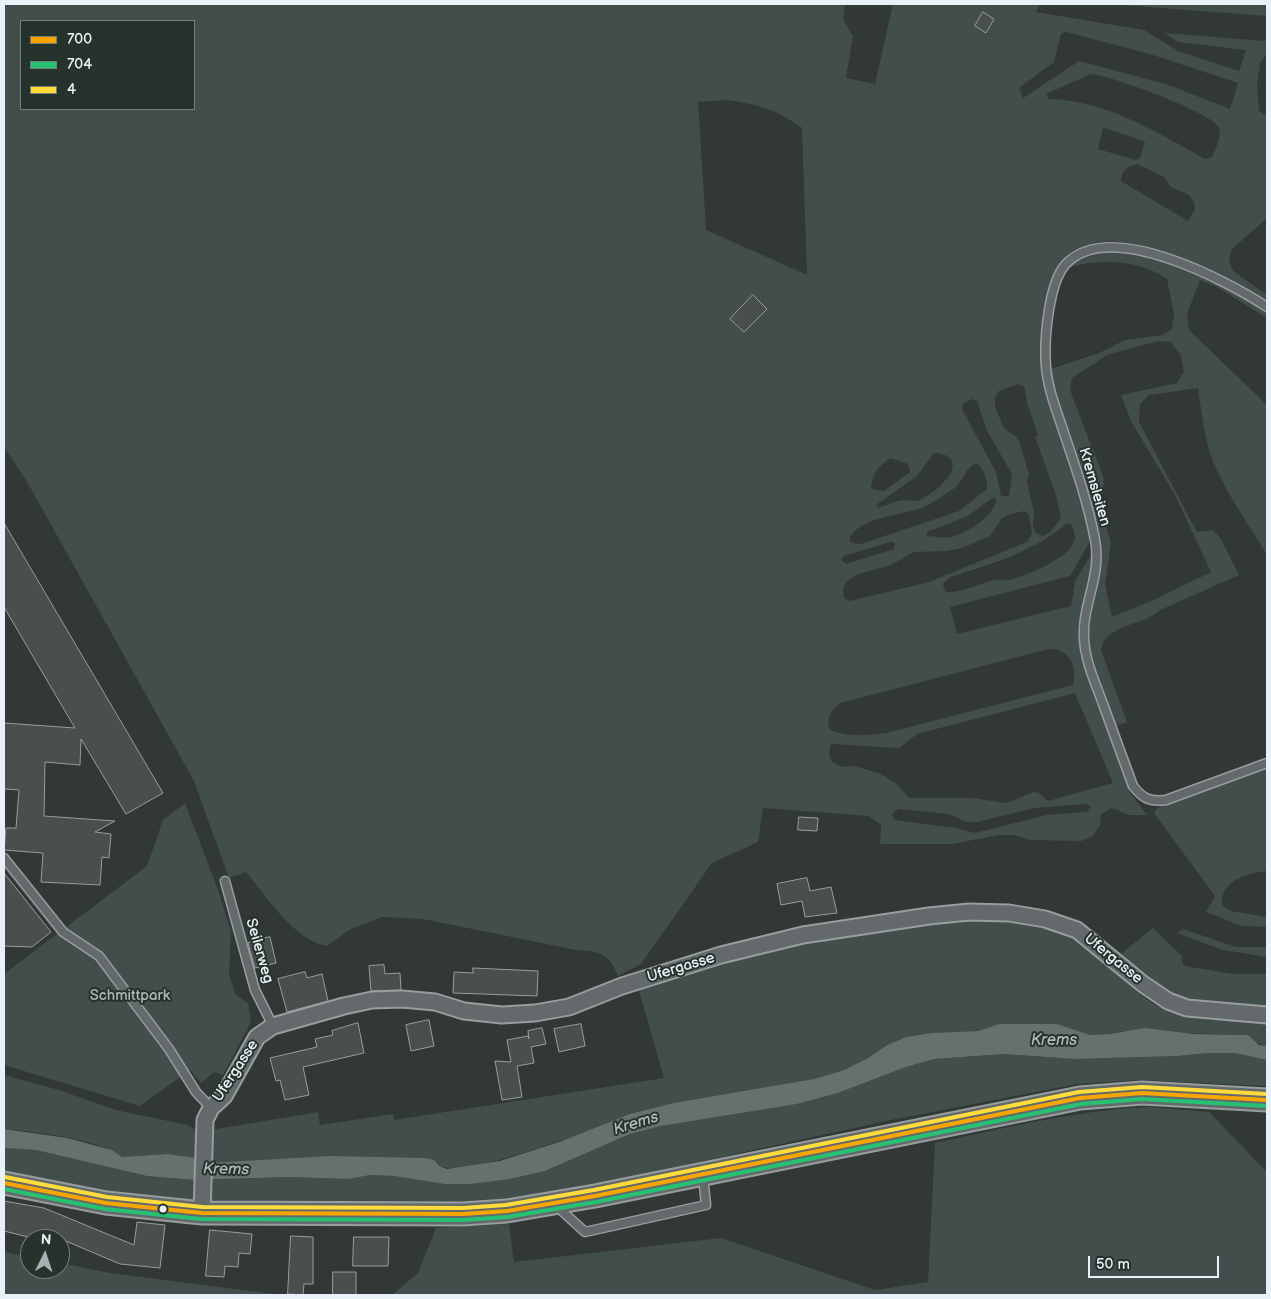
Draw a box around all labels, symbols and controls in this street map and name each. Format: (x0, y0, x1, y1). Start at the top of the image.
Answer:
legend (20, 20, 195, 110)
text: 700 (67, 30, 92, 49)
text: 704 (67, 55, 92, 74)
text: 4 (67, 80, 76, 99)
street label: Kremsleiten (1074, 446, 1114, 528)
street label: Seilerweg (241, 917, 277, 985)
street label: Ufergasse (1080, 930, 1146, 988)
street label: Ufergasse (645, 949, 717, 987)
park label: Schmittpark (90, 987, 170, 1005)
water label: Krems (1031, 1031, 1077, 1051)
street label: Ufergasse (209, 1037, 263, 1105)
water label: Krems (611, 1108, 661, 1140)
water label: Krems (203, 1160, 249, 1180)
unlabelled marker (158, 1204, 168, 1214)
north arrow (20, 1229, 70, 1279)
text: N (40, 1231, 52, 1248)
scale bar (1091, 1246, 1222, 1278)
text: 50 m (1096, 1255, 1130, 1274)

